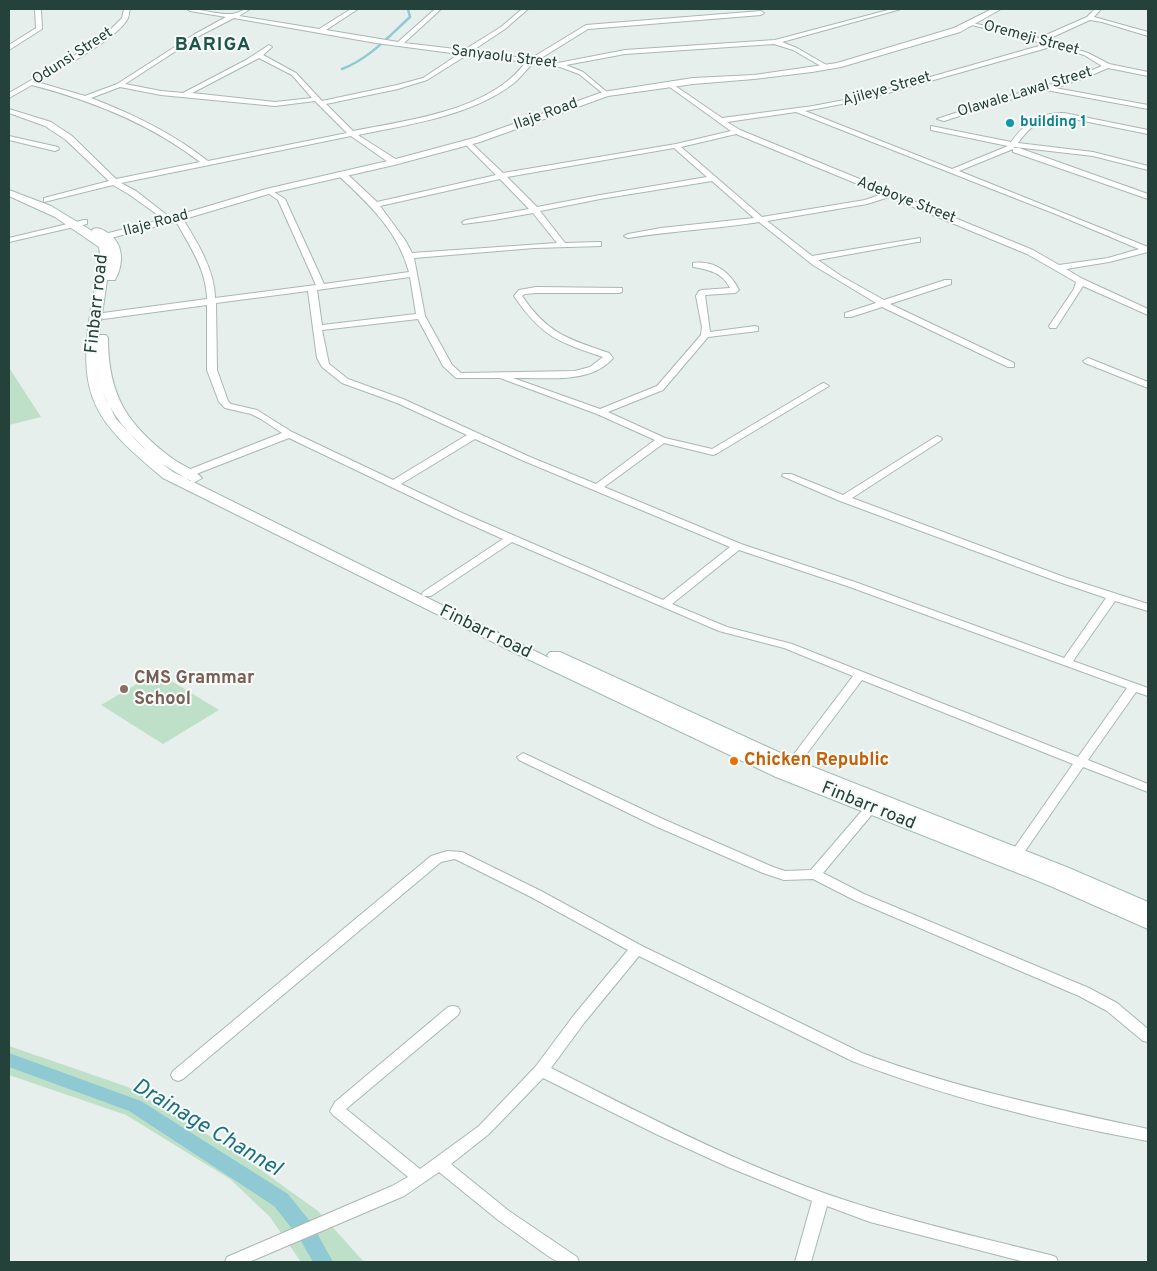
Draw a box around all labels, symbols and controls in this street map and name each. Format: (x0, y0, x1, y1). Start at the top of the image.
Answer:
street label: Oremeji Street (981, 18, 1081, 60)
street label: Odunsi Street (30, 24, 116, 90)
district label: BARIGA (174, 35, 252, 57)
street label: Sanyaolu Street (450, 43, 558, 73)
street label: Olawale Lawal Street (955, 64, 1095, 122)
street label: Ajileye Street (841, 69, 933, 111)
street label: Ilaje Road (512, 95, 580, 135)
place label: building 1 (1020, 114, 1086, 132)
marker: building 1 (1004, 117, 1016, 129)
street label: Adeboye Street (854, 174, 958, 228)
street label: Ilaje Road (121, 207, 191, 241)
street label: Finbarr road (82, 253, 114, 355)
street label: Finbarr road (435, 601, 535, 665)
place label: CMS Grammar School (134, 668, 254, 711)
marker: CMS Grammar School (118, 683, 130, 695)
place label: Chicken Republic (744, 750, 889, 772)
marker: Chicken Republic (728, 755, 740, 767)
street label: Finbarr road (818, 778, 918, 836)
water label: Drainage Channel (127, 1074, 285, 1184)

